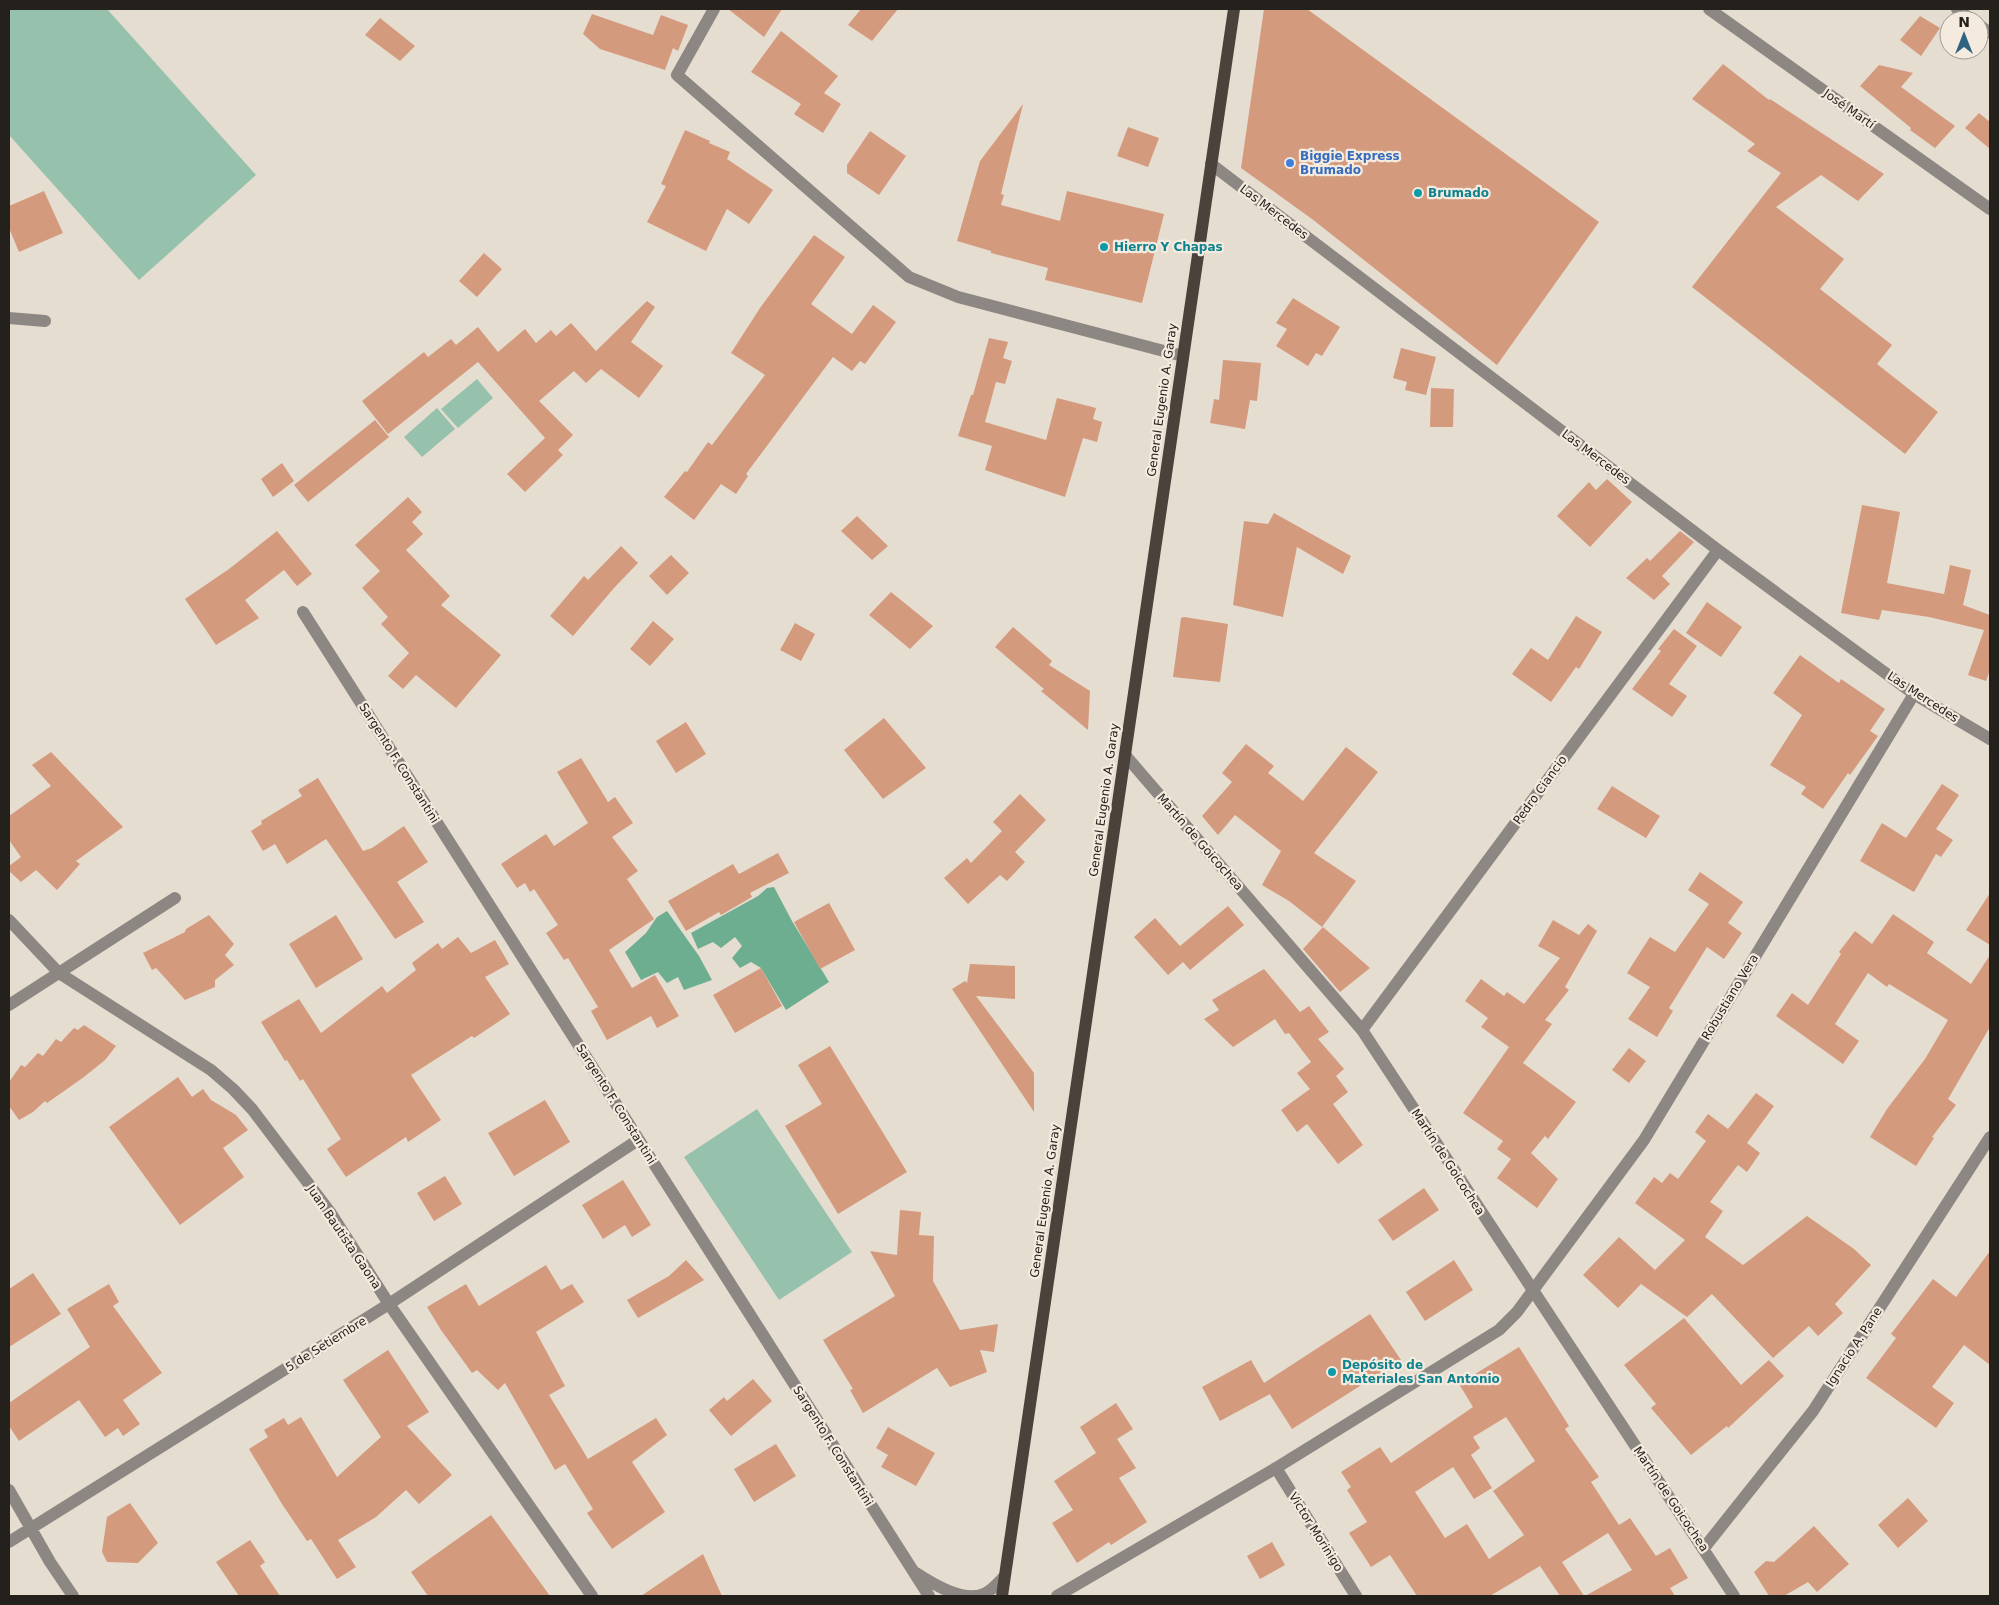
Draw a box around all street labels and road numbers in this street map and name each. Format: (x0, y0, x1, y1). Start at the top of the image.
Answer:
street label: José Martí (1820, 86, 1878, 132)
street label: Las Mercedes (1237, 182, 1311, 242)
street label: General Eugenio A. Garay (1144, 322, 1180, 478)
street label: Las Mercedes (1559, 427, 1633, 487)
street label: Las Mercedes (1885, 669, 1961, 725)
street label: Sargento F. Constantini (356, 700, 442, 826)
street label: General Eugenio A. Garay (1086, 722, 1122, 878)
street label: Pedro Ciancio (1510, 753, 1570, 827)
street label: Martín de Goicochea (1154, 791, 1246, 893)
street label: Robustiano Vera (1699, 952, 1761, 1042)
street label: Sargento F. Constantini (573, 1041, 659, 1167)
street label: Martín de Goicochea (1408, 1106, 1488, 1218)
street label: General Eugenio A. Garay (1027, 1123, 1063, 1279)
street label: Juan Bautista Gaona (303, 1182, 384, 1292)
street label: Ignacio A. Pane (1823, 1305, 1885, 1389)
street label: 5 de Setiembre (283, 1314, 369, 1374)
street label: Sargento F. Constantini (790, 1383, 876, 1509)
street label: Martín de Goicochea (1631, 1444, 1711, 1554)
street label: Victor Morinigo (1286, 1490, 1346, 1574)

